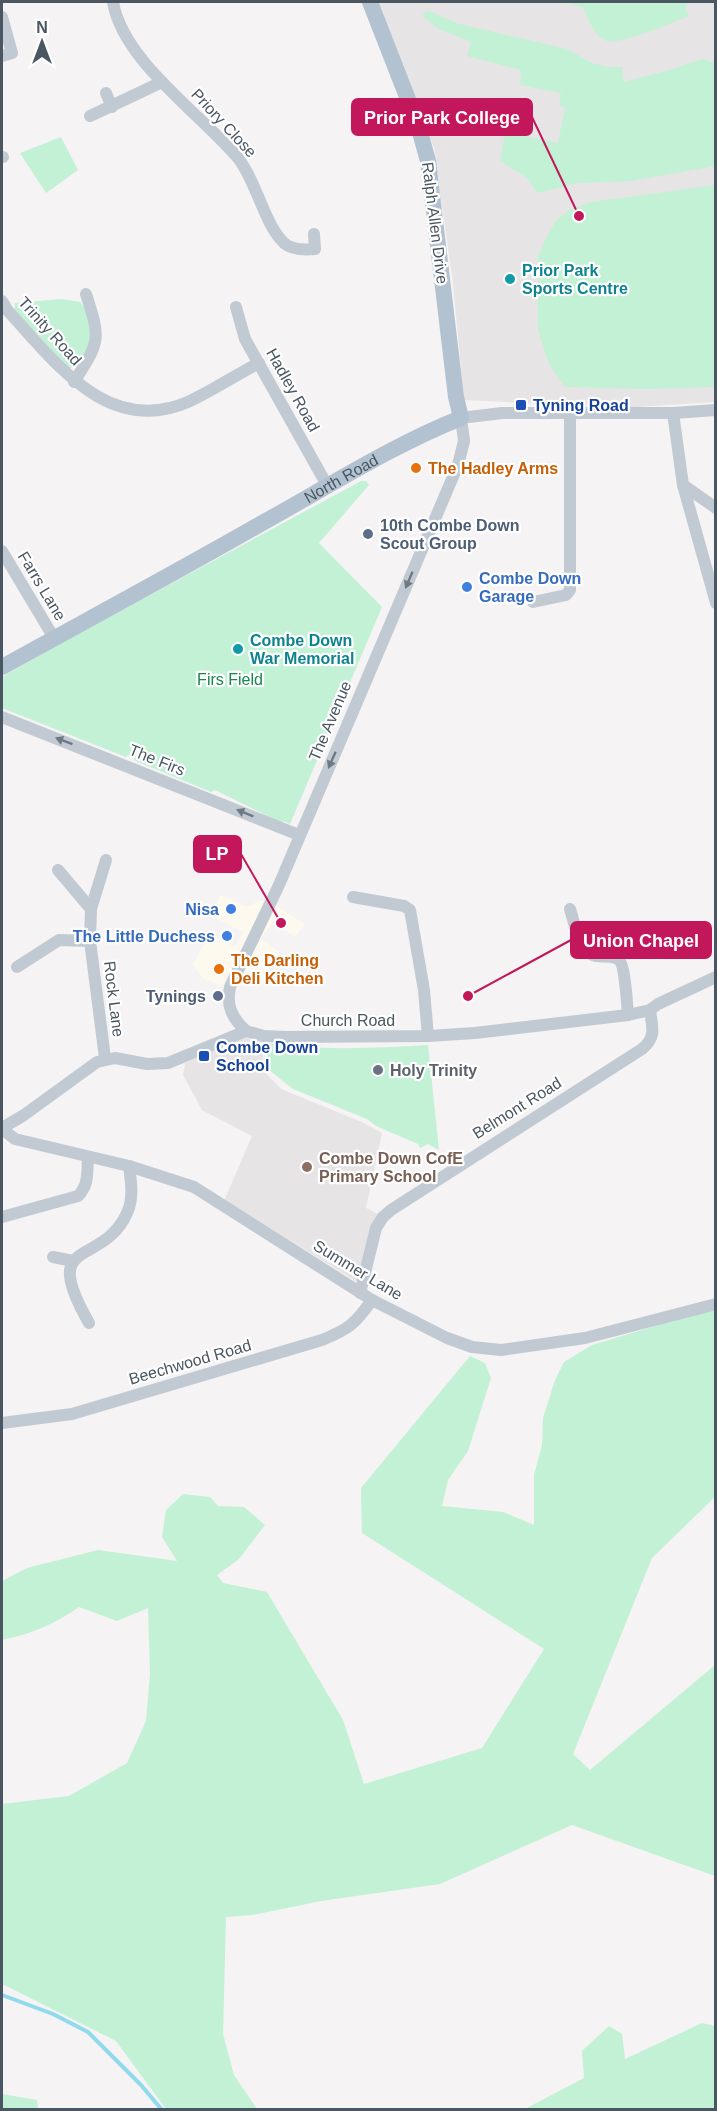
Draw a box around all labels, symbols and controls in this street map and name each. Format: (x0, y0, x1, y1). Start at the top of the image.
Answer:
north arrow (12, 12, 72, 72)
text: N (36, 19, 48, 36)
street label: Priory Close (188, 85, 260, 161)
callout: Prior Park College (352, 99, 532, 135)
text: Prior Park College (364, 108, 520, 128)
street label: Ralph Allen Drive (419, 161, 451, 285)
place label: Prior Park Sports Centre (522, 262, 628, 297)
marker: Prior Park Sports Centre (503, 272, 517, 286)
street label: Trinity Road (15, 293, 85, 369)
street label: Hadley Road (263, 345, 323, 435)
place label: Tyning Road (533, 397, 629, 414)
marker: Tyning Road (514, 398, 528, 412)
street label: North Road (301, 451, 381, 506)
place label: The Hadley Arms (428, 460, 558, 477)
marker: The Hadley Arms (409, 461, 423, 475)
place label: 10th Combe Down Scout Group (380, 517, 520, 552)
marker: 10th Combe Down Scout Group (361, 527, 375, 541)
street label: Farrs Lane (15, 548, 69, 624)
place label: Combe Down Garage (479, 570, 581, 605)
one-way arrow (404, 572, 413, 589)
marker: Combe Down Garage (460, 580, 474, 594)
place label: Combe Down War Memorial (250, 632, 354, 667)
marker: Combe Down War Memorial (231, 642, 245, 656)
park label: Firs Field (197, 671, 263, 688)
street label: The Avenue (306, 678, 354, 763)
one-way arrow (55, 735, 73, 745)
street label: The Firs (127, 741, 187, 779)
one-way arrow (328, 751, 337, 768)
one-way arrow (236, 808, 254, 817)
callout: LP (194, 836, 241, 872)
text: LP (205, 844, 229, 864)
place label: Nisa (185, 901, 219, 918)
marker: Nisa (224, 902, 238, 916)
callout: Union Chapel (571, 922, 711, 958)
place label: The Little Duchess (73, 928, 215, 945)
marker: The Little Duchess (220, 929, 234, 943)
text: Union Chapel (583, 931, 699, 951)
place label: The Darling Deli Kitchen (231, 952, 323, 987)
street label: Rock Lane (101, 960, 127, 1038)
marker: The Darling Deli Kitchen (212, 962, 226, 976)
place label: Tynings (146, 988, 206, 1005)
marker: Tynings (211, 989, 225, 1003)
street label: Church Road (301, 1012, 395, 1029)
place label: Combe Down School (216, 1039, 318, 1074)
marker: Combe Down School (197, 1049, 211, 1063)
place label: Holy Trinity (390, 1062, 477, 1079)
marker: Holy Trinity (371, 1063, 385, 1077)
street label: Belmont Road (470, 1074, 564, 1142)
place label: Combe Down CofE Primary School (319, 1150, 463, 1185)
marker: Combe Down CofE Primary School (300, 1160, 314, 1174)
street label: Summer Lane (311, 1237, 406, 1303)
street label: Beechwood Road (127, 1336, 253, 1388)

